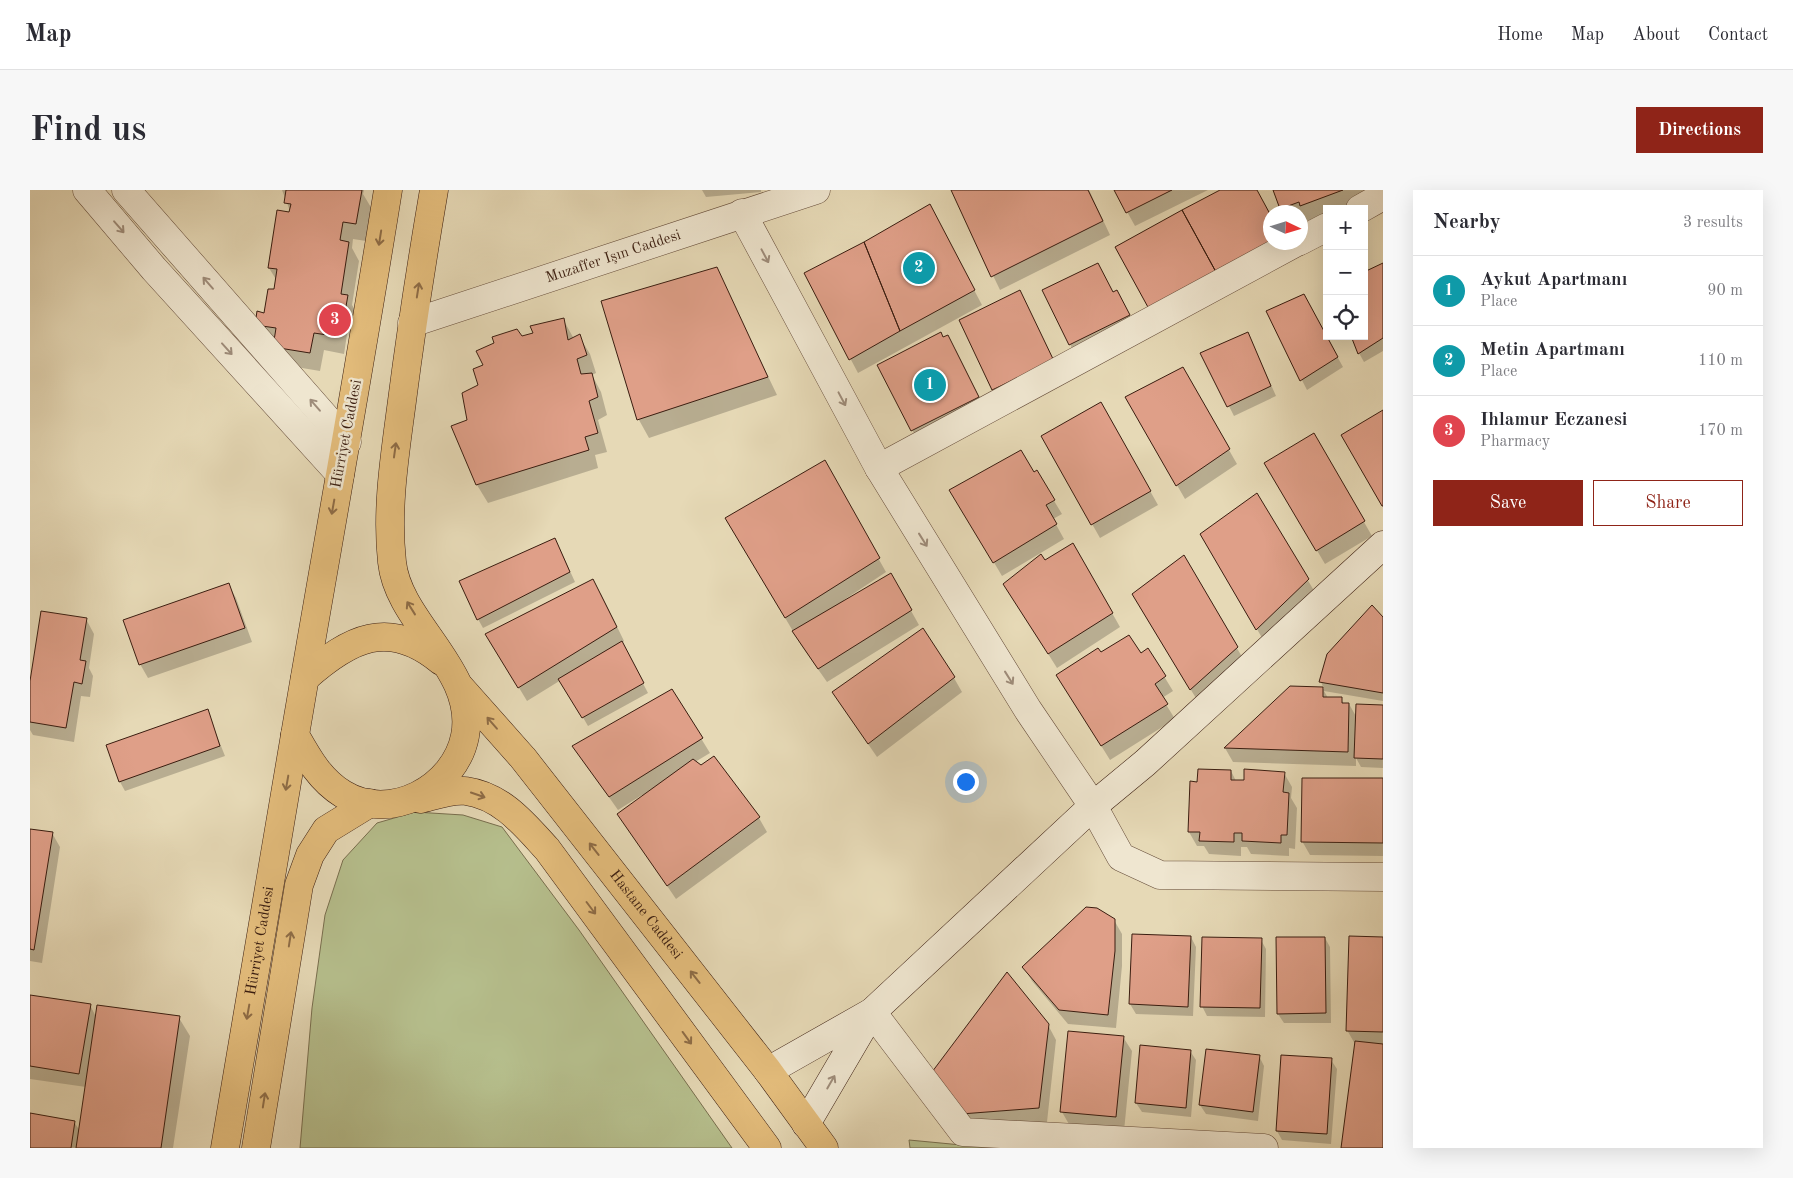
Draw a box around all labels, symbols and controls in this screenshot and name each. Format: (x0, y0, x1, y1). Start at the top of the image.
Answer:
text: Map (25, 23, 72, 47)
text: Home (1497, 26, 1543, 44)
text: Map (1571, 26, 1604, 44)
text: About (1632, 26, 1680, 44)
text: Contact (1708, 26, 1768, 44)
button: Directions (1636, 107, 1763, 153)
text: Find us (30, 113, 146, 148)
north arrow (1263, 205, 1308, 250)
map controls (1323, 205, 1368, 340)
button: + (1323, 205, 1368, 250)
text: Nearby (1433, 212, 1501, 233)
text: 3 results (1683, 215, 1743, 231)
one-way arrow (113, 220, 124, 233)
street label: Muzaffer Işın Caddesi (544, 227, 683, 286)
one-way arrow (375, 230, 385, 246)
one-way arrow (761, 248, 770, 263)
pin: 2 (903, 249, 935, 287)
button: − (1323, 250, 1368, 295)
text: Aykut Apartmanı (1480, 271, 1627, 290)
one-way arrow (202, 277, 214, 290)
one-way arrow (413, 282, 423, 298)
text: 1 (1444, 283, 1454, 299)
text: 90 m (1707, 283, 1743, 299)
text: Place (1480, 294, 1517, 310)
button: locate (1323, 295, 1368, 340)
pin: 3 (319, 301, 351, 339)
text: Metin Apartmanı (1480, 341, 1625, 360)
one-way arrow (221, 342, 232, 355)
text: 2 (1444, 353, 1454, 369)
text: 110 m (1698, 353, 1743, 369)
text: Place (1480, 364, 1517, 380)
pin: 1 (914, 366, 946, 404)
street label: Hürriyet Caddesi (329, 378, 365, 490)
one-way arrow (838, 391, 847, 406)
one-way arrow (309, 399, 321, 412)
text: Ihlamur Eczanesi (1480, 411, 1627, 430)
text: 3 (1444, 423, 1454, 439)
text: 170 m (1698, 423, 1743, 439)
text: Pharmacy (1480, 434, 1550, 450)
one-way arrow (390, 443, 400, 459)
button: Save (1433, 480, 1583, 526)
button: Share (1593, 480, 1743, 526)
one-way arrow (328, 498, 338, 514)
one-way arrow (919, 532, 929, 546)
one-way arrow (406, 602, 416, 616)
one-way arrow (1004, 670, 1014, 684)
one-way arrow (486, 717, 498, 730)
your location (953, 769, 979, 795)
one-way arrow (282, 775, 292, 791)
one-way arrow (470, 791, 485, 800)
one-way arrow (589, 843, 600, 856)
street label: Hastane Caddesi (606, 867, 685, 962)
street label: Hürriyet Caddesi (243, 885, 277, 997)
one-way arrow (585, 901, 596, 914)
one-way arrow (286, 932, 296, 948)
one-way arrow (689, 971, 700, 984)
one-way arrow (243, 1004, 253, 1020)
one-way arrow (682, 1031, 693, 1044)
one-way arrow (826, 1075, 836, 1090)
one-way arrow (260, 1092, 270, 1108)

